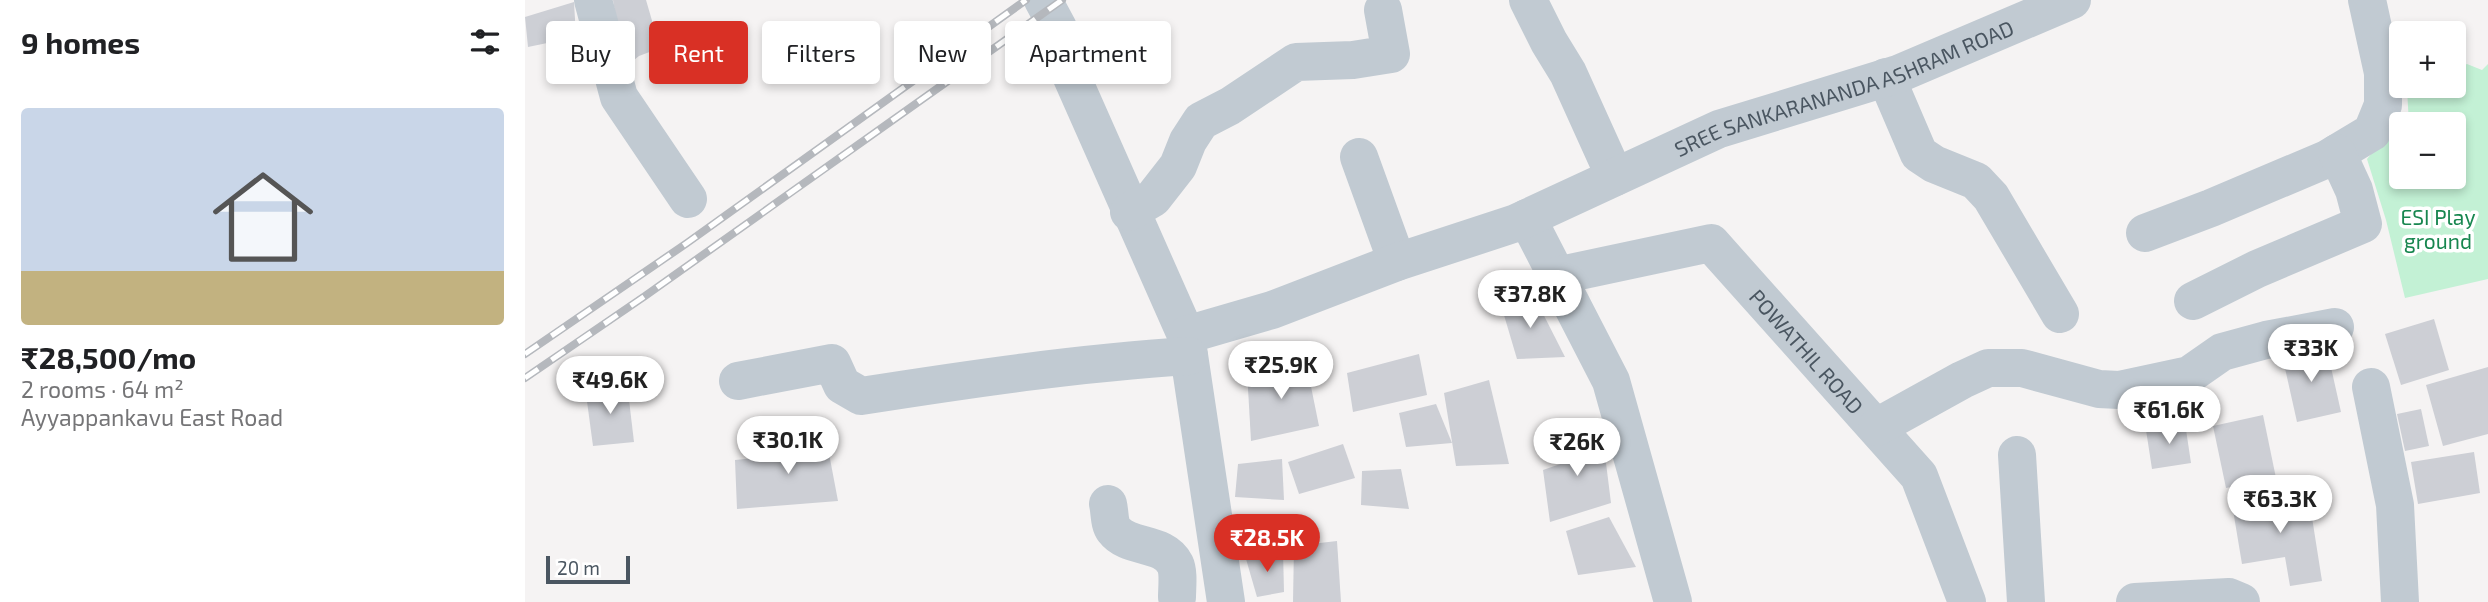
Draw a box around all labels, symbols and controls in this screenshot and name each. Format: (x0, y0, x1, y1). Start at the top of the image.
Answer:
street label: SREE SANKARANANDA ASHRAM ROAD (1670, 14, 2017, 161)
chip: Buy (546, 21, 635, 84)
chip: Rent (649, 21, 748, 84)
chip: Filters (762, 21, 880, 84)
chip: New (894, 21, 991, 84)
chip: Apartment (1005, 21, 1171, 84)
map controls (2389, 21, 2466, 189)
button: + (2389, 21, 2466, 98)
icon: filters (466, 23, 504, 61)
text: 9 homes (21, 24, 140, 60)
button: − (2389, 112, 2466, 189)
icon: home (200, 154, 326, 280)
park label: ESI Play ground (2401, 204, 2476, 253)
pin: ₹37.8K (1473, 270, 1587, 330)
text: ₹37.8K (1494, 279, 1566, 307)
street label: POWATHIL ROAD (1745, 283, 1869, 418)
pin: ₹33K (2270, 324, 2352, 384)
text: ₹33K (2284, 333, 2338, 361)
text: ₹28,500/mo (21, 339, 196, 375)
pin: ₹25.9K (1224, 342, 1338, 401)
text: ₹25.9K (1244, 350, 1318, 378)
pin: ₹49.6K (553, 356, 667, 416)
text: ₹49.6K (572, 365, 648, 393)
text: 2 rooms · 64 m² (21, 375, 184, 403)
pin: ₹61.6K (2112, 386, 2226, 446)
text: ₹61.6K (2134, 395, 2204, 423)
text: Ayyappankavu East Road (21, 403, 283, 431)
pin: ₹30.1K (731, 416, 845, 476)
pin: ₹26K (1536, 419, 1618, 478)
text: ₹30.1K (753, 425, 823, 453)
text: ₹26K (1549, 427, 1605, 455)
pin: ₹63.3K (2223, 476, 2337, 535)
text: ₹63.3K (2243, 484, 2317, 512)
pin: ₹28.5K (1210, 514, 1324, 574)
text: ₹28.5K (1230, 523, 1304, 551)
scale bar (546, 553, 630, 585)
text: 20 m (557, 556, 600, 579)

